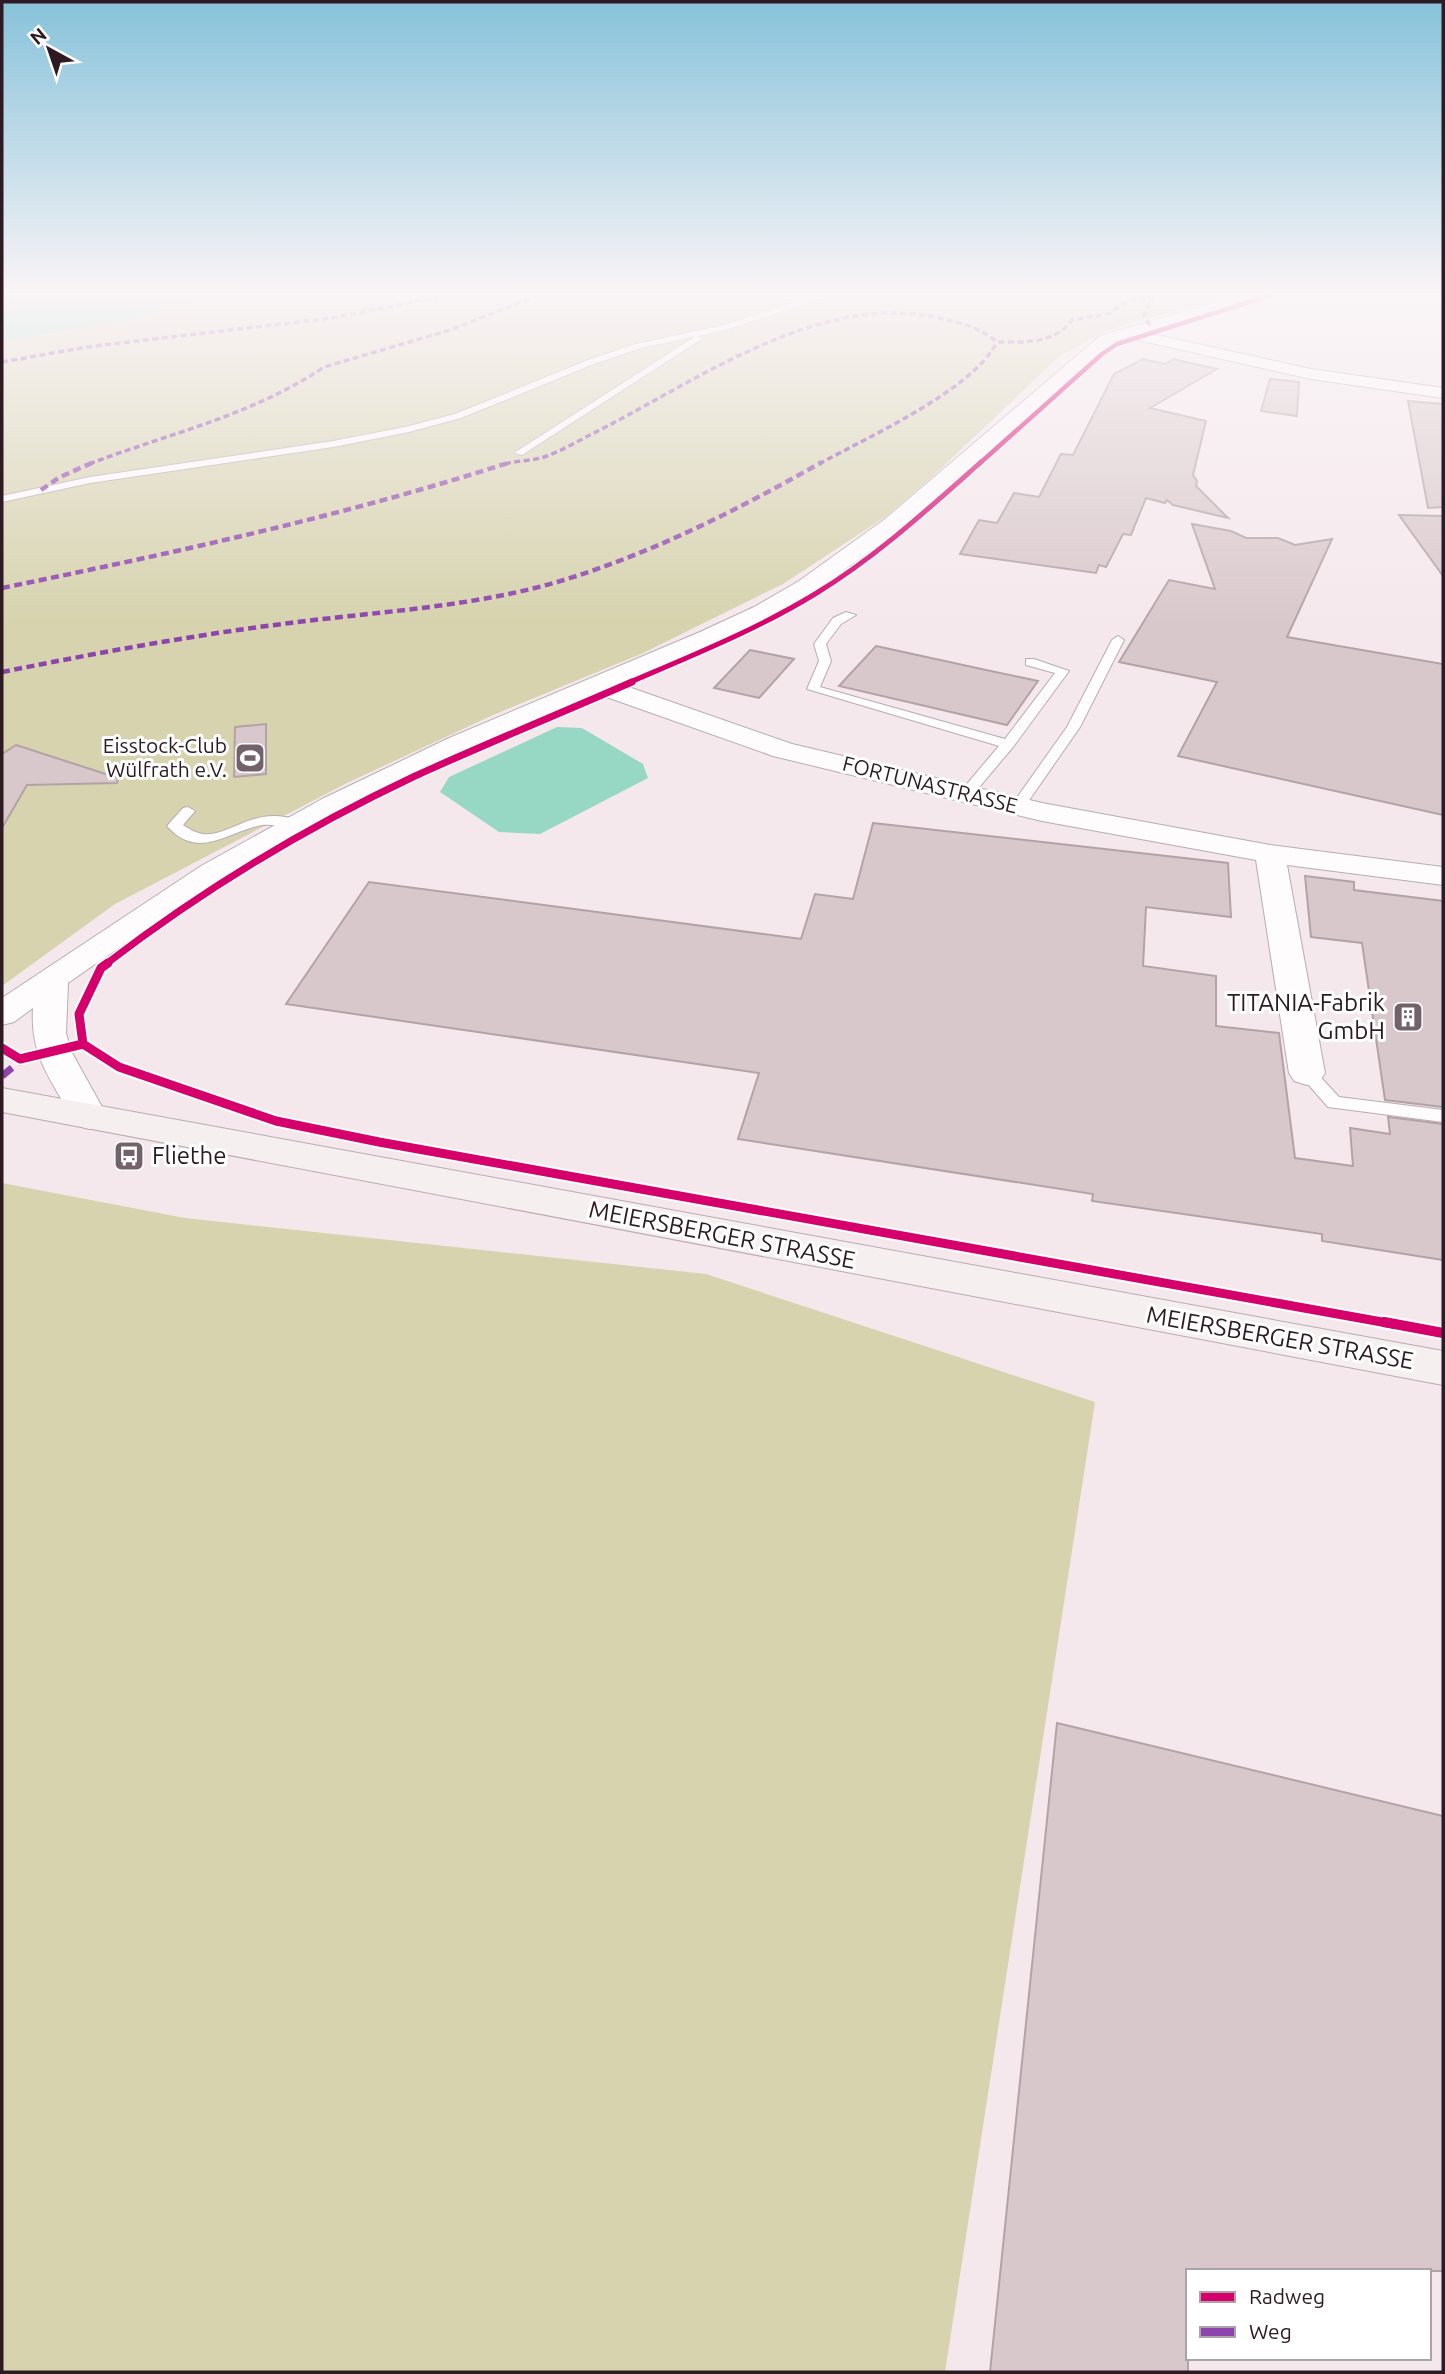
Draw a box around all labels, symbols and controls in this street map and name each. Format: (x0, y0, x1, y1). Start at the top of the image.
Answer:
north arrow (14, 14, 84, 84)
text: N (26, 23, 51, 49)
place label: Eisstock-Club Wülfrath e.V. (103, 733, 227, 781)
sports icon: Eisstock-Club Wülfrath e.V. (233, 741, 267, 775)
street label: FORTUNASTRASSE (840, 751, 1020, 817)
place label: TITANIA-Fabrik GmbH (1227, 989, 1385, 1044)
building icon: TITANIA-Fabrik GmbH (1391, 1000, 1425, 1034)
bus stop icon: Fliethe (112, 1139, 146, 1173)
place label: Fliethe (152, 1142, 226, 1169)
street label: MEIERSBERGER STRASSE (587, 1195, 858, 1274)
street label: MEIERSBERGER STRASSE (1144, 1301, 1416, 1374)
legend (1186, 2269, 1431, 2360)
text: Radweg (1249, 2284, 1325, 2308)
text: Weg (1249, 2319, 1292, 2343)

